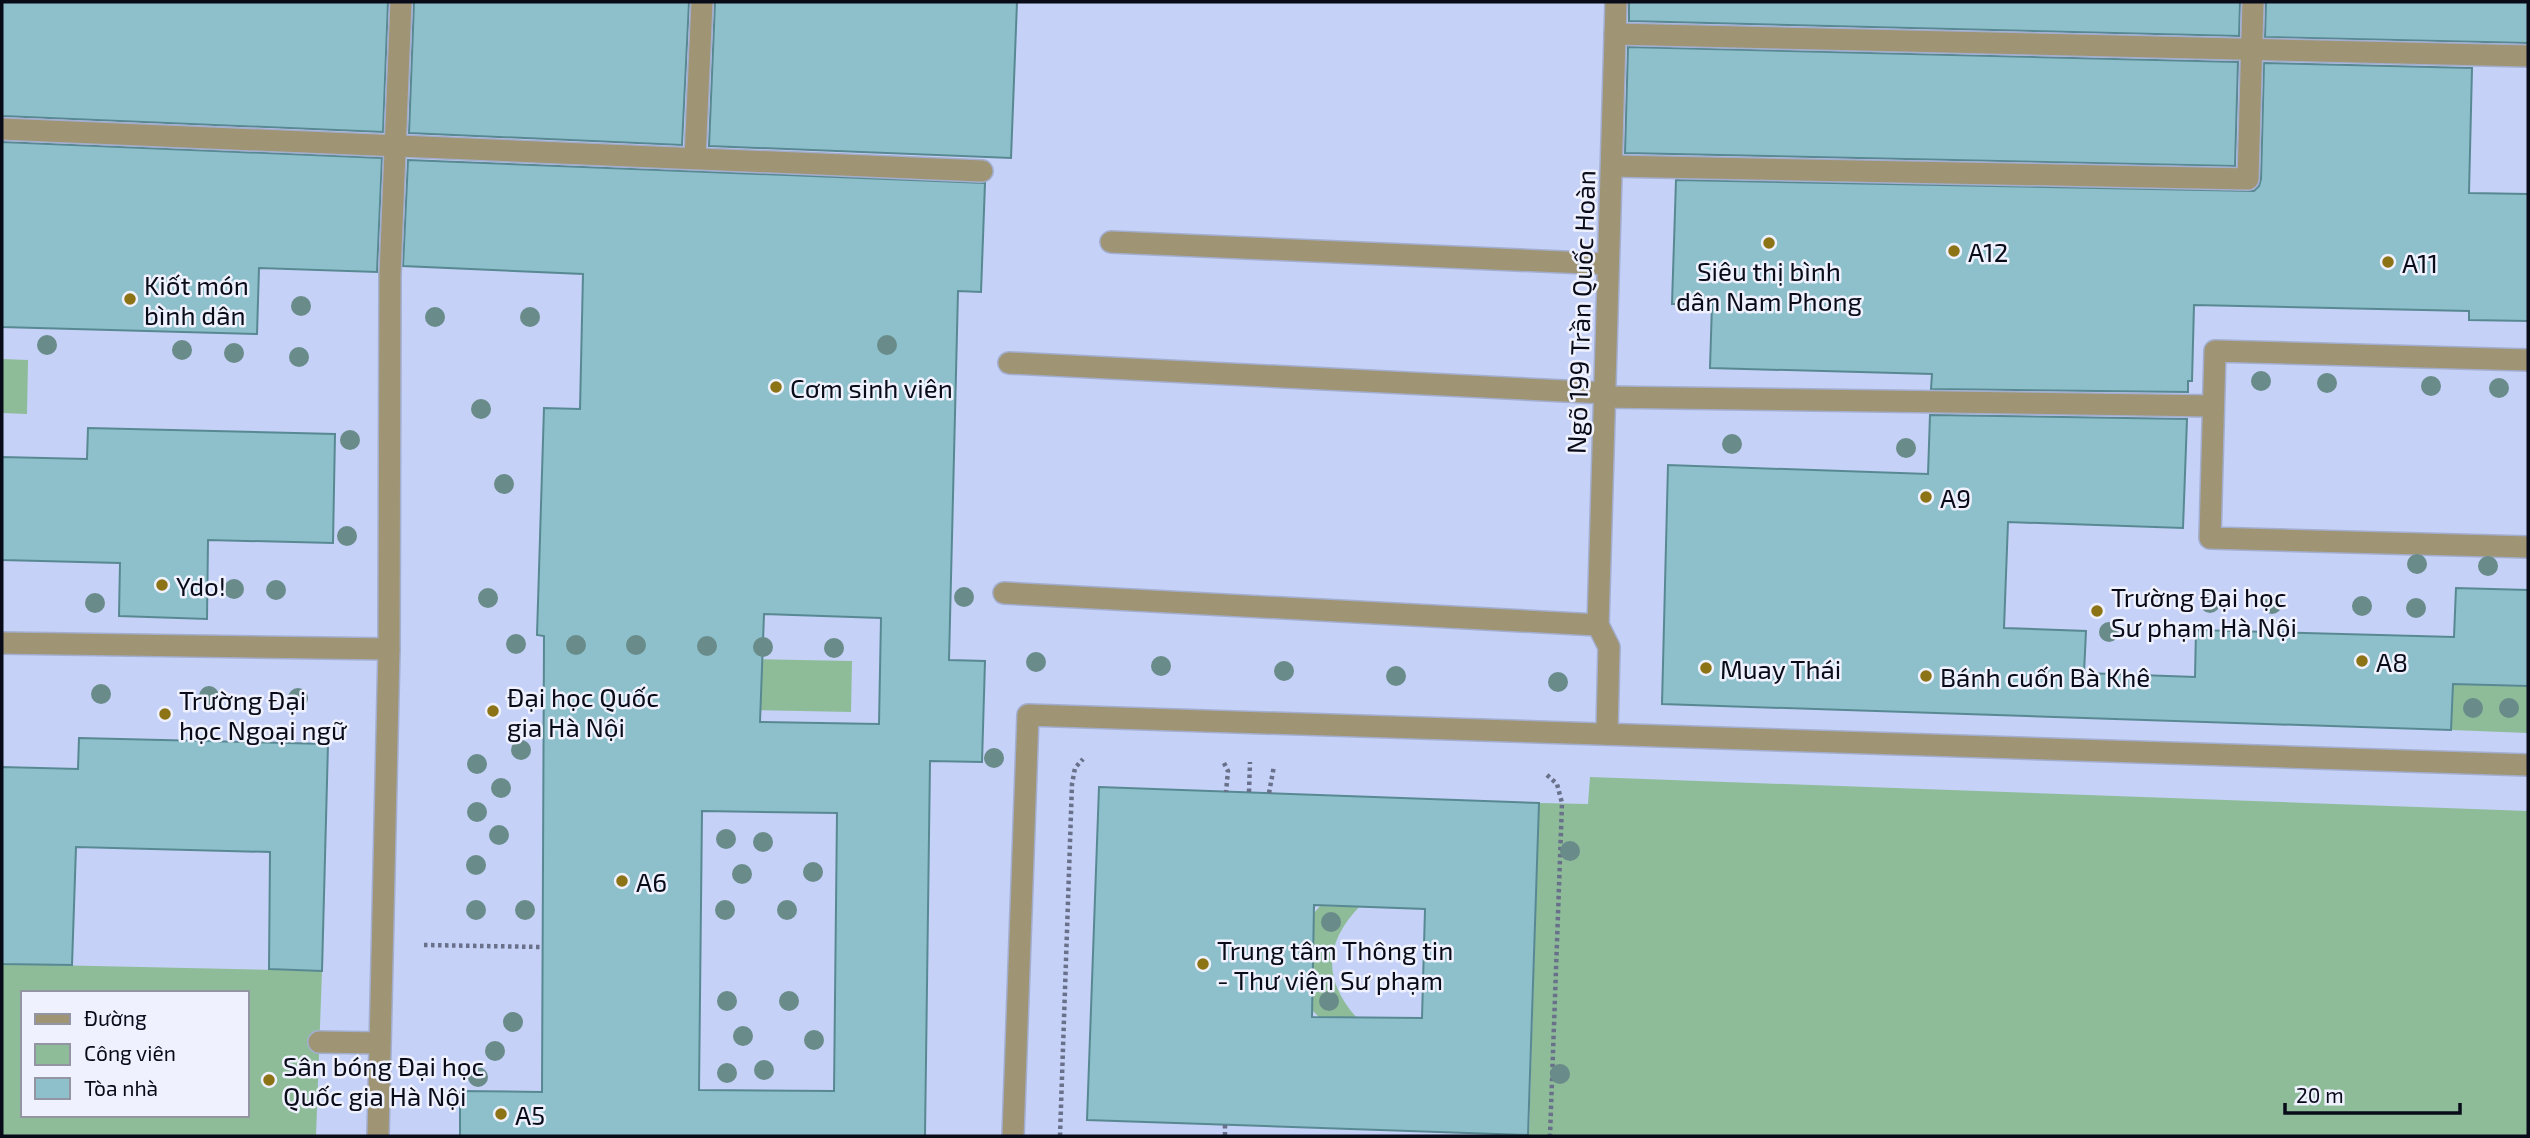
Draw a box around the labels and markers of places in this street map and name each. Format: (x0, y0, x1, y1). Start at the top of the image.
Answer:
marker: Siêu thị bình dân Nam Phong (1761, 235, 1777, 251)
place label: A12 (1968, 236, 2008, 267)
marker: A12 (1946, 243, 1962, 259)
place label: A11 (2402, 247, 2438, 278)
marker: A11 (2380, 254, 2396, 270)
place label: Siêu thị bình dân Nam Phong (1676, 255, 1862, 316)
place label: Kiốt món bình dân (144, 269, 249, 330)
marker: Kiốt món bình dân (122, 291, 138, 307)
place label: Cơm sinh viên (790, 372, 953, 403)
marker: Cơm sinh viên (768, 379, 784, 395)
place label: A9 (1940, 482, 1971, 513)
marker: A9 (1918, 489, 1934, 505)
place label: Ydo! (176, 570, 226, 601)
marker: Ydo! (154, 577, 170, 593)
place label: Trường Đại học Sư phạm Hà Nội (2111, 581, 2297, 642)
marker: Trường Đại học Sư phạm Hà Nội (2089, 603, 2105, 619)
place label: A8 (2376, 646, 2408, 677)
place label: Muay Thái (1720, 653, 1841, 684)
marker: A8 (2354, 653, 2370, 669)
marker: Muay Thái (1698, 660, 1714, 676)
place label: Bánh cuốn Bà Khê (1940, 661, 2150, 692)
marker: Bánh cuốn Bà Khê (1918, 668, 1934, 684)
place label: Đại học Quốc gia Hà Nội (507, 681, 659, 742)
place label: Trường Đại học Ngoại ngữ (179, 684, 348, 745)
marker: Đại học Quốc gia Hà Nội (485, 703, 501, 719)
marker: Trường Đại học Ngoại ngữ (157, 706, 173, 722)
place label: A6 (636, 866, 667, 897)
marker: A6 (614, 873, 630, 889)
place label: Trung tâm Thông tin - Thư viện Sư phạm (1217, 934, 1453, 995)
marker: Trung tâm Thông tin - Thư viện Sư phạm (1195, 956, 1211, 972)
place label: Sân bóng Đại học Quốc gia Hà Nội (283, 1050, 484, 1111)
marker: Sân bóng Đại học Quốc gia Hà Nội (261, 1072, 277, 1088)
place label: A5 (515, 1099, 545, 1130)
marker: A5 (493, 1106, 509, 1122)

